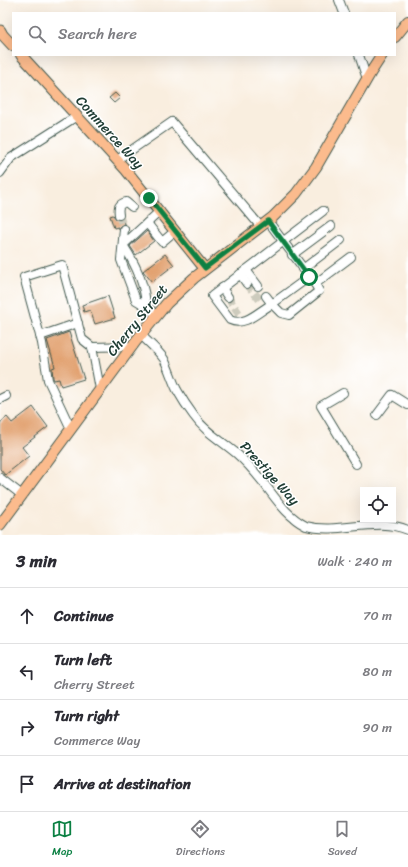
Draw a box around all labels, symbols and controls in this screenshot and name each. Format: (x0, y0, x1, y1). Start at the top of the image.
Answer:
search box (12, 12, 396, 56)
text: Search here (58, 21, 137, 47)
icon: search (26, 23, 48, 45)
street label: Commerce Way (69, 90, 150, 176)
route end (140, 189, 158, 207)
route start (300, 268, 318, 286)
street label: Cherry Street (100, 279, 174, 362)
street label: Prestige Way (234, 435, 306, 512)
map controls (360, 487, 396, 523)
button: locate (360, 487, 396, 523)
text: 3 min (16, 546, 57, 576)
text: Walk · 240 m (317, 550, 392, 573)
text: Continue (54, 603, 114, 629)
text: 70 m (363, 604, 392, 627)
icon: ahead (16, 605, 38, 627)
text: Turn left (54, 647, 112, 673)
text: 80 m (363, 660, 392, 683)
icon: left (16, 661, 38, 683)
text: Cherry Street (54, 673, 135, 696)
text: Turn right (54, 703, 119, 729)
text: 90 m (362, 716, 392, 739)
icon: right (16, 717, 38, 739)
text: Commerce Way (54, 729, 140, 752)
text: Arrive at destination (54, 771, 191, 797)
icon: arrive (16, 773, 38, 795)
tab: Map (51, 818, 73, 861)
tab: Directions (176, 818, 225, 861)
tab: Saved (328, 818, 357, 861)

